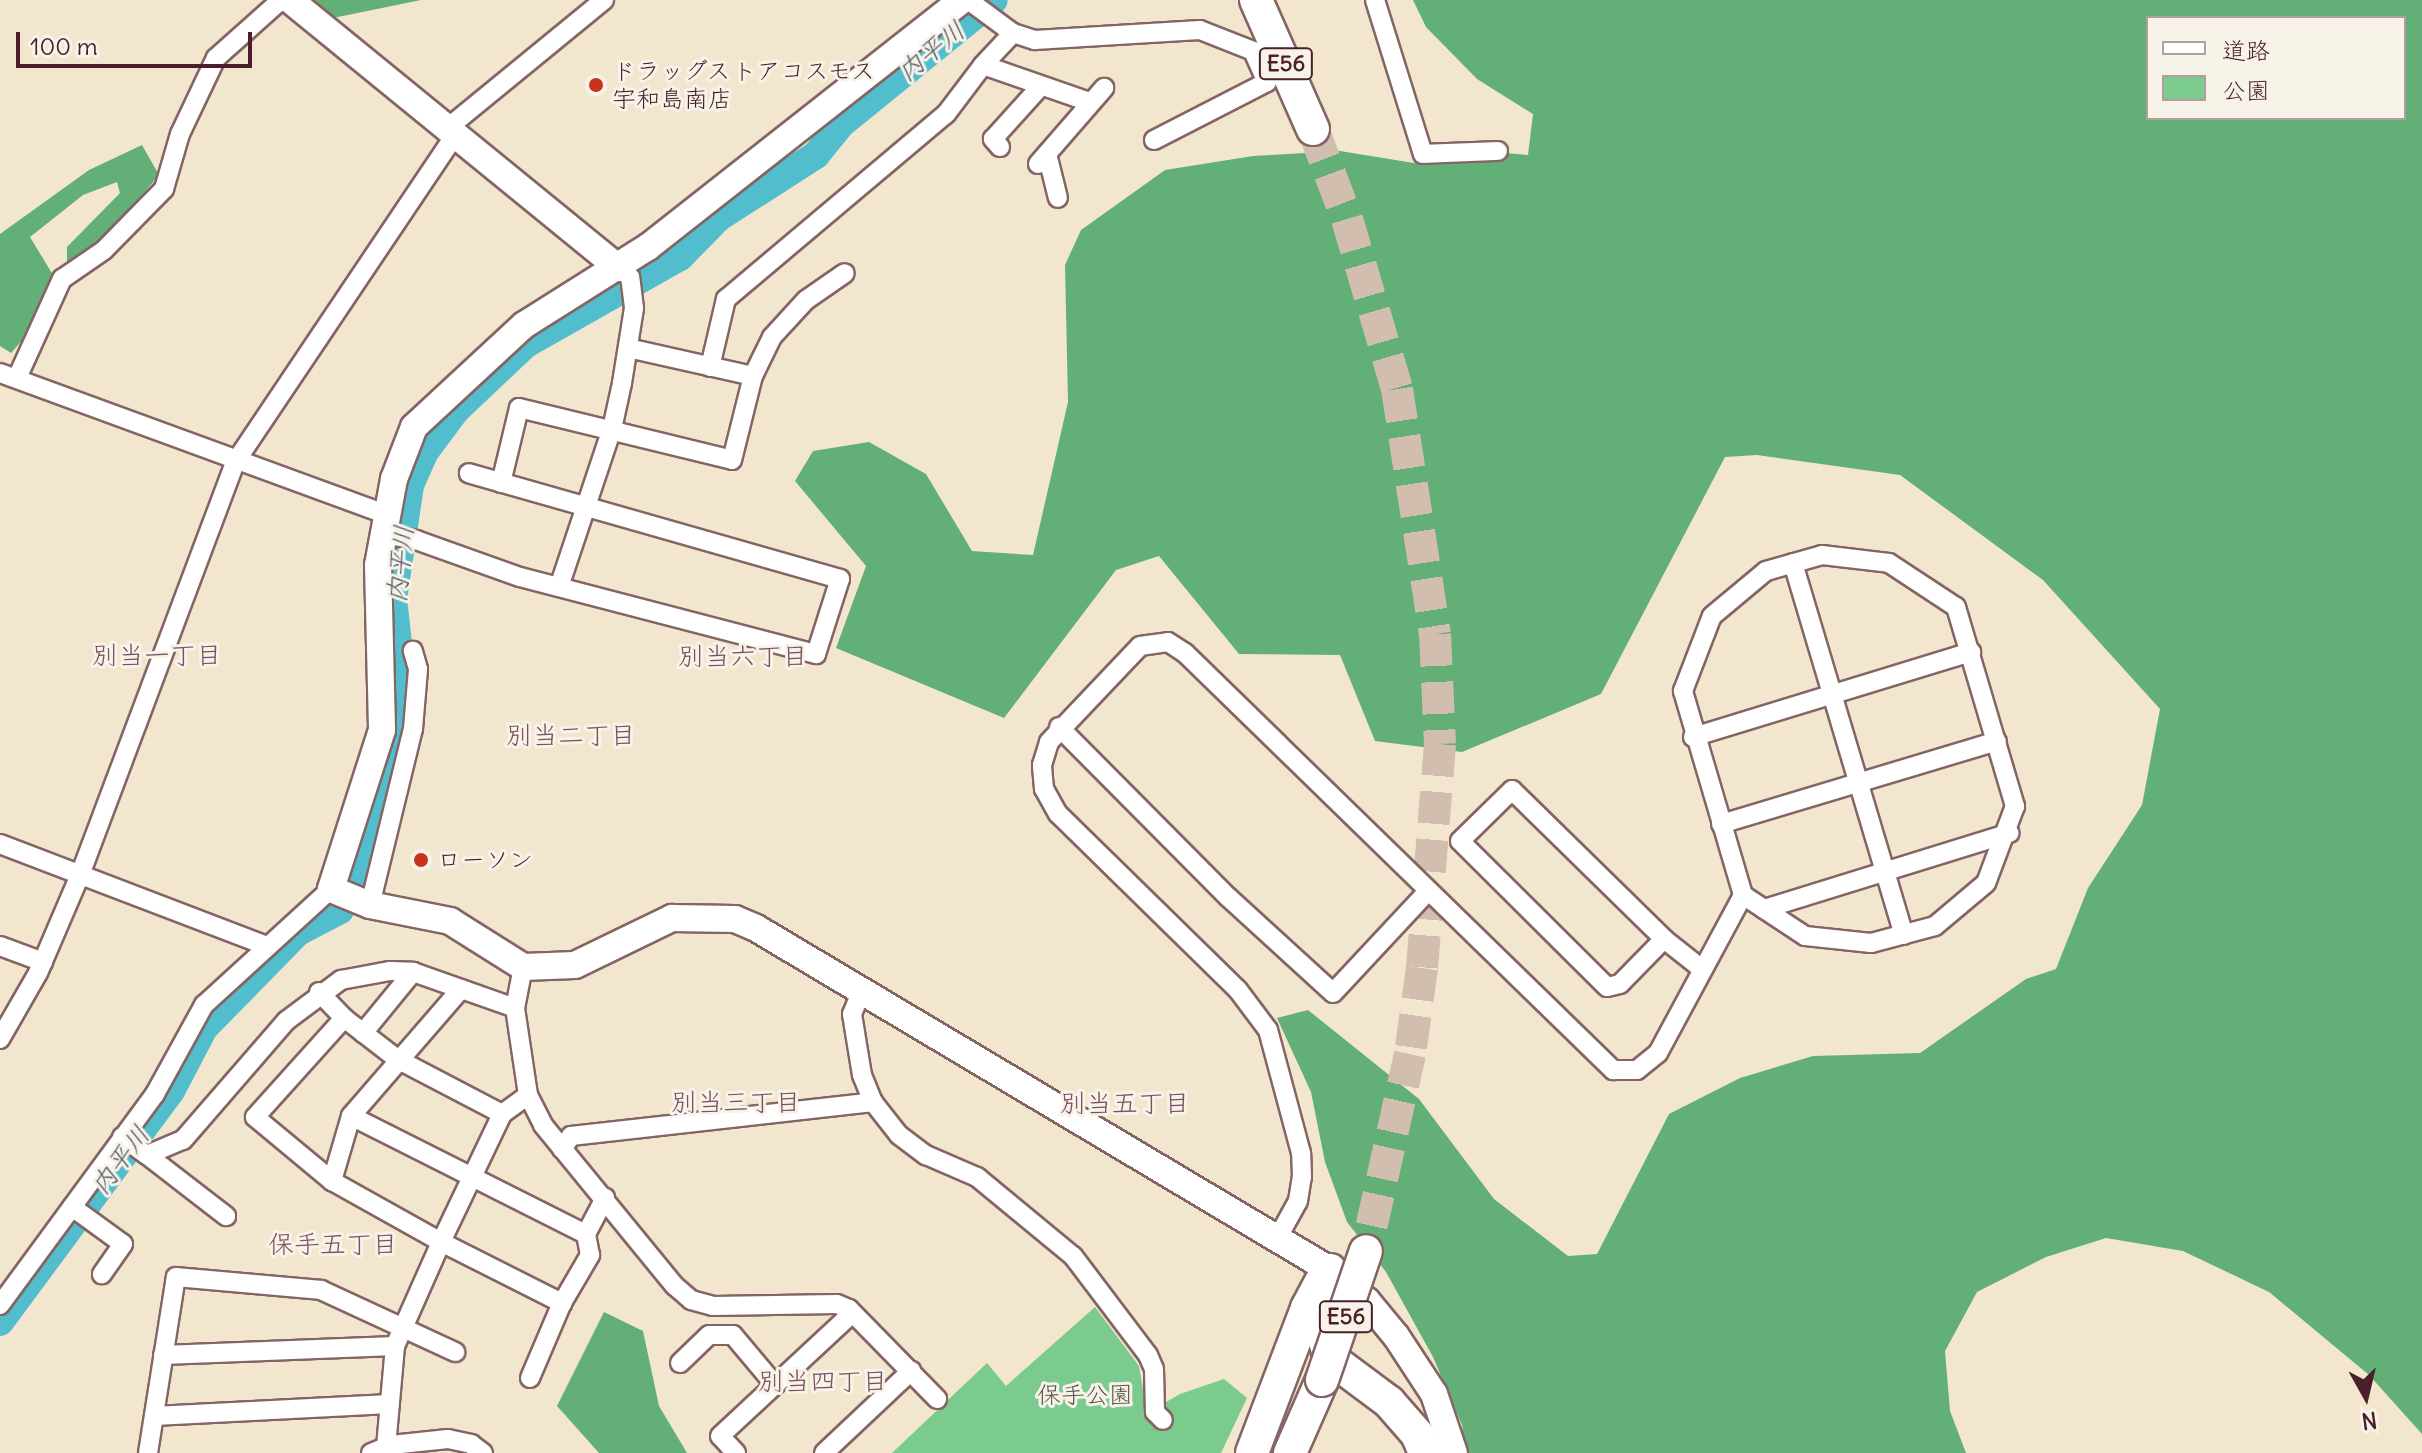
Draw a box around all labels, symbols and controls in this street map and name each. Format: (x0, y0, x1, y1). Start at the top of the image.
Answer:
water label: 内平川 (891, 14, 971, 88)
scale bar (20, 16, 256, 66)
legend (2146, 16, 2406, 120)
text: 100 m (30, 31, 98, 61)
text: 道路 (2222, 35, 2270, 65)
road number: E56 (1258, 46, 1314, 82)
place label: ドラッグストアコスモス 宇和島南店 (612, 57, 876, 113)
text: 公園 (2222, 75, 2270, 105)
marker: ドラッグストアコスモス 宇和島南店 (587, 76, 605, 94)
water label: 内平川 (380, 524, 420, 604)
district label: 別当一丁目 (92, 639, 222, 671)
district label: 別当六丁目 (678, 640, 808, 672)
district label: 別当二丁目 (506, 719, 636, 751)
place label: ローソン (437, 846, 533, 874)
marker: ローソン (412, 851, 430, 869)
district label: 別当三丁目 (671, 1086, 801, 1118)
district label: 別当五丁目 (1060, 1087, 1190, 1119)
water label: 内平川 (84, 1119, 156, 1201)
district label: 保手五丁目 (268, 1228, 398, 1260)
road number: E56 (1318, 1299, 1374, 1335)
north arrow (2326, 1357, 2406, 1437)
district label: 別当四丁目 (758, 1365, 888, 1397)
park label: 保手公園 (1037, 1381, 1133, 1409)
text: N (2360, 1406, 2379, 1436)

